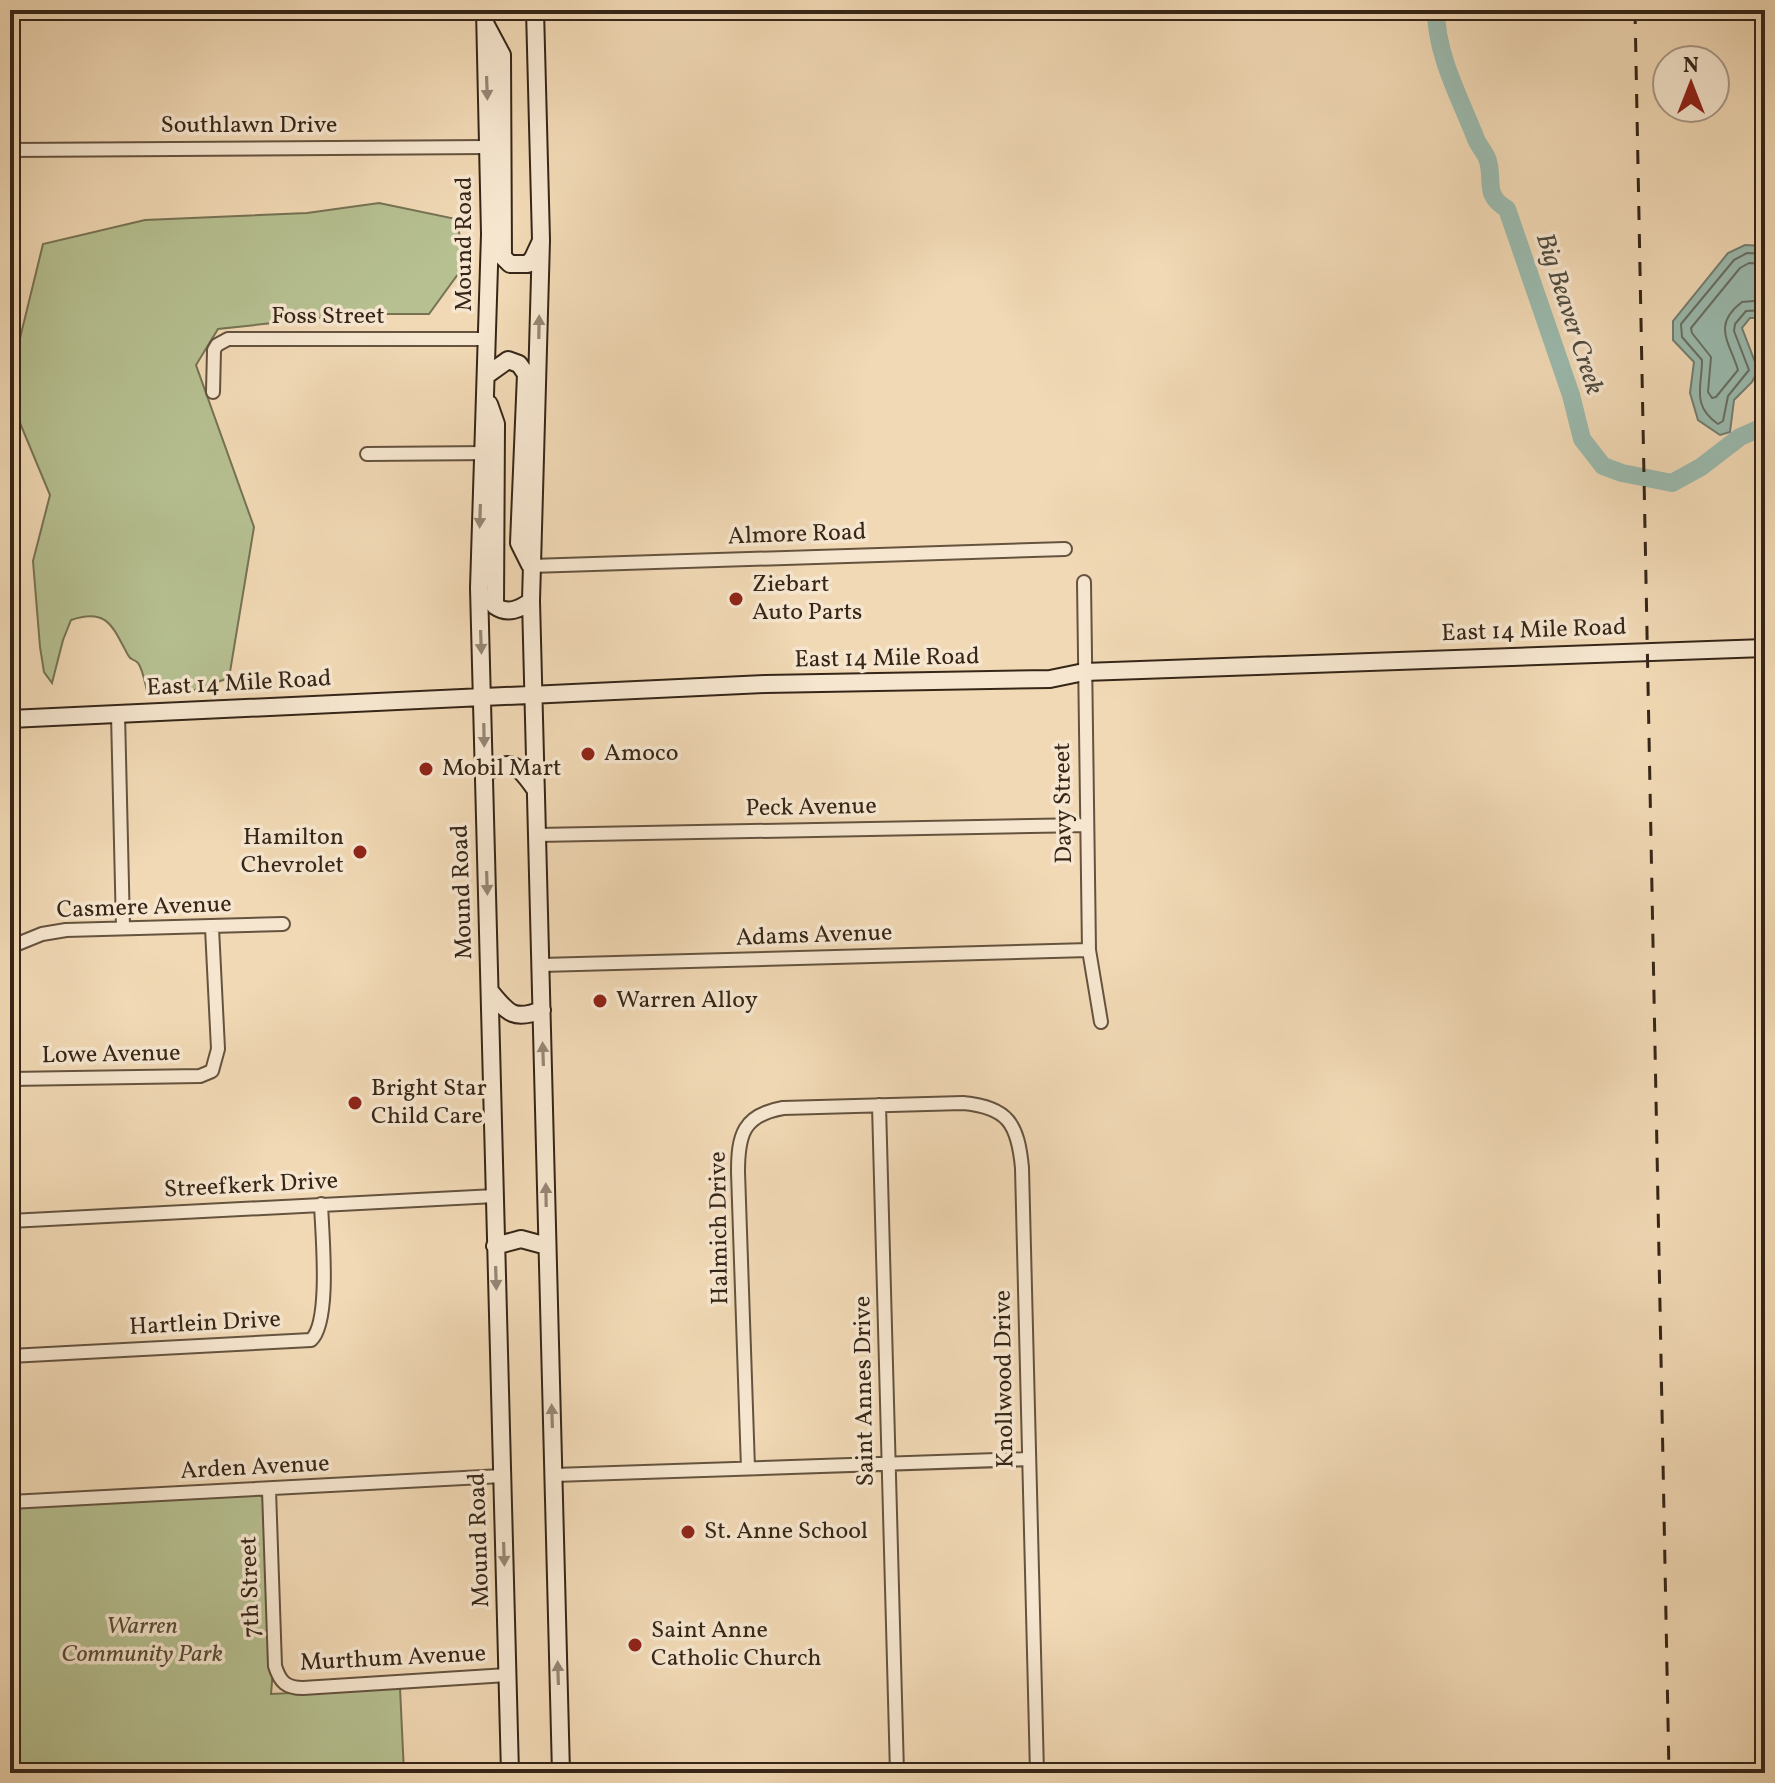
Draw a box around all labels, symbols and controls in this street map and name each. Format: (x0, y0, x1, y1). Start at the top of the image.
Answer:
north arrow (1651, 44, 1731, 124)
text: N (1683, 51, 1699, 82)
one-way arrow (481, 76, 494, 101)
street label: Southlawn Drive (161, 109, 338, 143)
street label: Mound Road (448, 176, 482, 312)
water label: Big Beaver Creek (1526, 229, 1612, 399)
street label: Foss Street (271, 300, 385, 334)
one-way arrow (533, 314, 546, 339)
one-way arrow (474, 504, 487, 529)
street label: Almore Road (727, 516, 867, 554)
place label: Ziebart Auto Parts (752, 568, 862, 630)
marker: Ziebart Auto Parts (727, 590, 745, 608)
street label: East 14 Mile Road (1441, 611, 1627, 651)
one-way arrow (475, 630, 487, 655)
street label: East 14 Mile Road (794, 640, 980, 678)
street label: East 14 Mile Road (146, 662, 332, 706)
one-way arrow (477, 723, 490, 748)
place label: Amoco (604, 737, 678, 771)
street label: Davy Street (1046, 742, 1082, 864)
marker: Amoco (579, 745, 597, 763)
place label: Mobil Mart (442, 752, 562, 786)
marker: Mobil Mart (417, 760, 435, 778)
street label: Peck Avenue (745, 790, 877, 826)
place label: Hamilton Chevrolet (241, 821, 344, 883)
street label: Mound Road (444, 824, 482, 960)
marker: Hamilton Chevrolet (351, 843, 369, 861)
one-way arrow (481, 871, 494, 896)
street label: Casmere Avenue (56, 888, 232, 928)
street label: Adams Avenue (735, 916, 893, 956)
place label: Warren Alloy (616, 984, 758, 1018)
marker: Warren Alloy (591, 992, 609, 1010)
street label: Lowe Avenue (41, 1037, 181, 1073)
one-way arrow (537, 1041, 550, 1066)
place label: Bright Star Child Care (371, 1072, 487, 1134)
marker: Bright Star Child Care (346, 1094, 364, 1112)
street label: Halmich Drive (702, 1151, 738, 1305)
street label: Streefkerk Drive (163, 1164, 339, 1208)
one-way arrow (540, 1182, 553, 1207)
one-way arrow (490, 1266, 503, 1291)
street label: Knollwood Drive (986, 1290, 1024, 1468)
street label: Saint Annes Drive (846, 1295, 884, 1487)
street label: Hartlein Drive (128, 1303, 282, 1345)
one-way arrow (545, 1403, 558, 1428)
street label: Arden Avenue (179, 1447, 331, 1489)
street label: Mound Road (461, 1472, 499, 1608)
place label: St. Anne School (704, 1515, 868, 1549)
marker: St. Anne School (679, 1523, 697, 1541)
street label: 7th Street (232, 1535, 270, 1639)
one-way arrow (497, 1542, 510, 1567)
park label: Warren Community Park (61, 1610, 223, 1672)
place label: Saint Anne Catholic Church (651, 1614, 821, 1676)
marker: Saint Anne Catholic Church (626, 1636, 644, 1654)
street label: Murthum Avenue (299, 1637, 487, 1681)
one-way arrow (552, 1660, 565, 1685)

